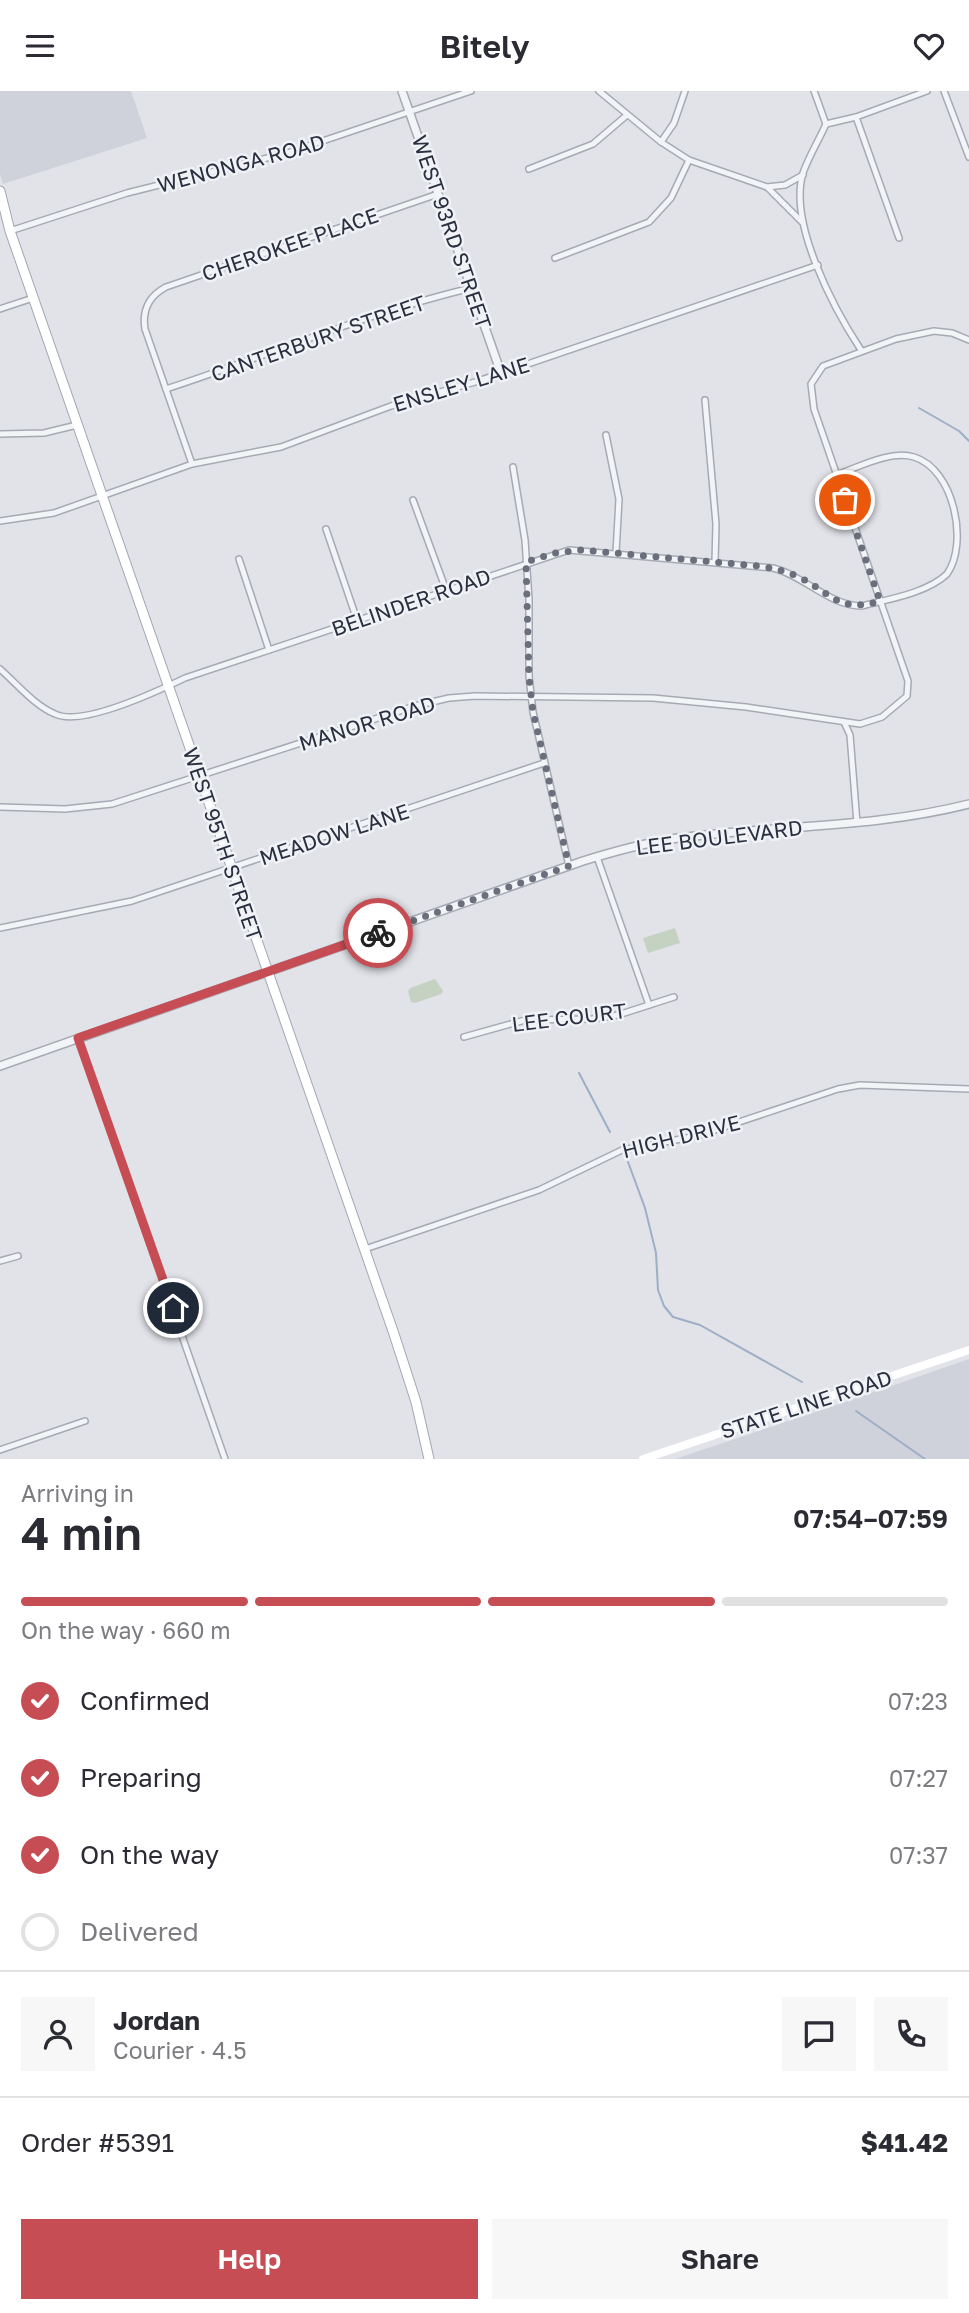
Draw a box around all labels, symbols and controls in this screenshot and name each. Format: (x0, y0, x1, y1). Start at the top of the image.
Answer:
icon: menu (21, 27, 59, 65)
text: Bitely (439, 27, 530, 65)
icon: heart (910, 27, 948, 65)
street label: WENONGA ROAD (154, 128, 328, 198)
street label: WEST 93RD STREET (407, 132, 497, 332)
street label: CHEROKEE PLACE (198, 202, 382, 286)
street label: CANTERBURY STREET (207, 289, 429, 387)
street label: ENSLEY LANE (390, 351, 532, 417)
pin (815, 470, 875, 530)
icon: bag (826, 481, 864, 519)
street label: BELINDER ROAD (328, 563, 494, 641)
street label: MANOR ROAD (296, 690, 438, 756)
street label: WEST 95TH STREET (178, 744, 268, 944)
street label: MEADOW LANE (256, 798, 412, 870)
street label: LEE BOULEVARD (634, 814, 804, 860)
courier (343, 898, 413, 968)
icon: bike (359, 914, 397, 952)
street label: LEE COURT (510, 997, 628, 1037)
street label: HIGH DRIVE (619, 1109, 743, 1163)
pin (143, 1278, 203, 1338)
icon: home (154, 1289, 192, 1327)
street label: STATE LINE ROAD (717, 1364, 895, 1444)
text: Arriving in (21, 1479, 134, 1507)
text: 07:54–07:59 (793, 1503, 948, 1534)
text: 4 min (21, 1505, 142, 1560)
text: On the way · 660 m (21, 1616, 231, 1644)
icon: check (21, 1682, 59, 1720)
text: Confirmed (80, 1685, 210, 1716)
text: 07:23 (888, 1687, 948, 1715)
icon: check (21, 1759, 59, 1797)
text: Preparing (80, 1762, 202, 1793)
text: 07:27 (889, 1764, 948, 1792)
icon: check (21, 1836, 59, 1874)
text: On the way (80, 1839, 219, 1870)
text: 07:37 (889, 1841, 948, 1869)
text: Delivered (80, 1916, 199, 1947)
button: person (21, 1997, 95, 2071)
button: chat (782, 1997, 856, 2071)
button: phone (874, 1997, 948, 2071)
text: Jordan (113, 2005, 200, 2036)
text: Courier · 4.5 (113, 2036, 246, 2064)
text: Order #5391 (21, 2127, 174, 2158)
text: $41.42 (861, 2127, 948, 2158)
button: Help (21, 2219, 478, 2299)
button: Share (492, 2219, 948, 2299)

